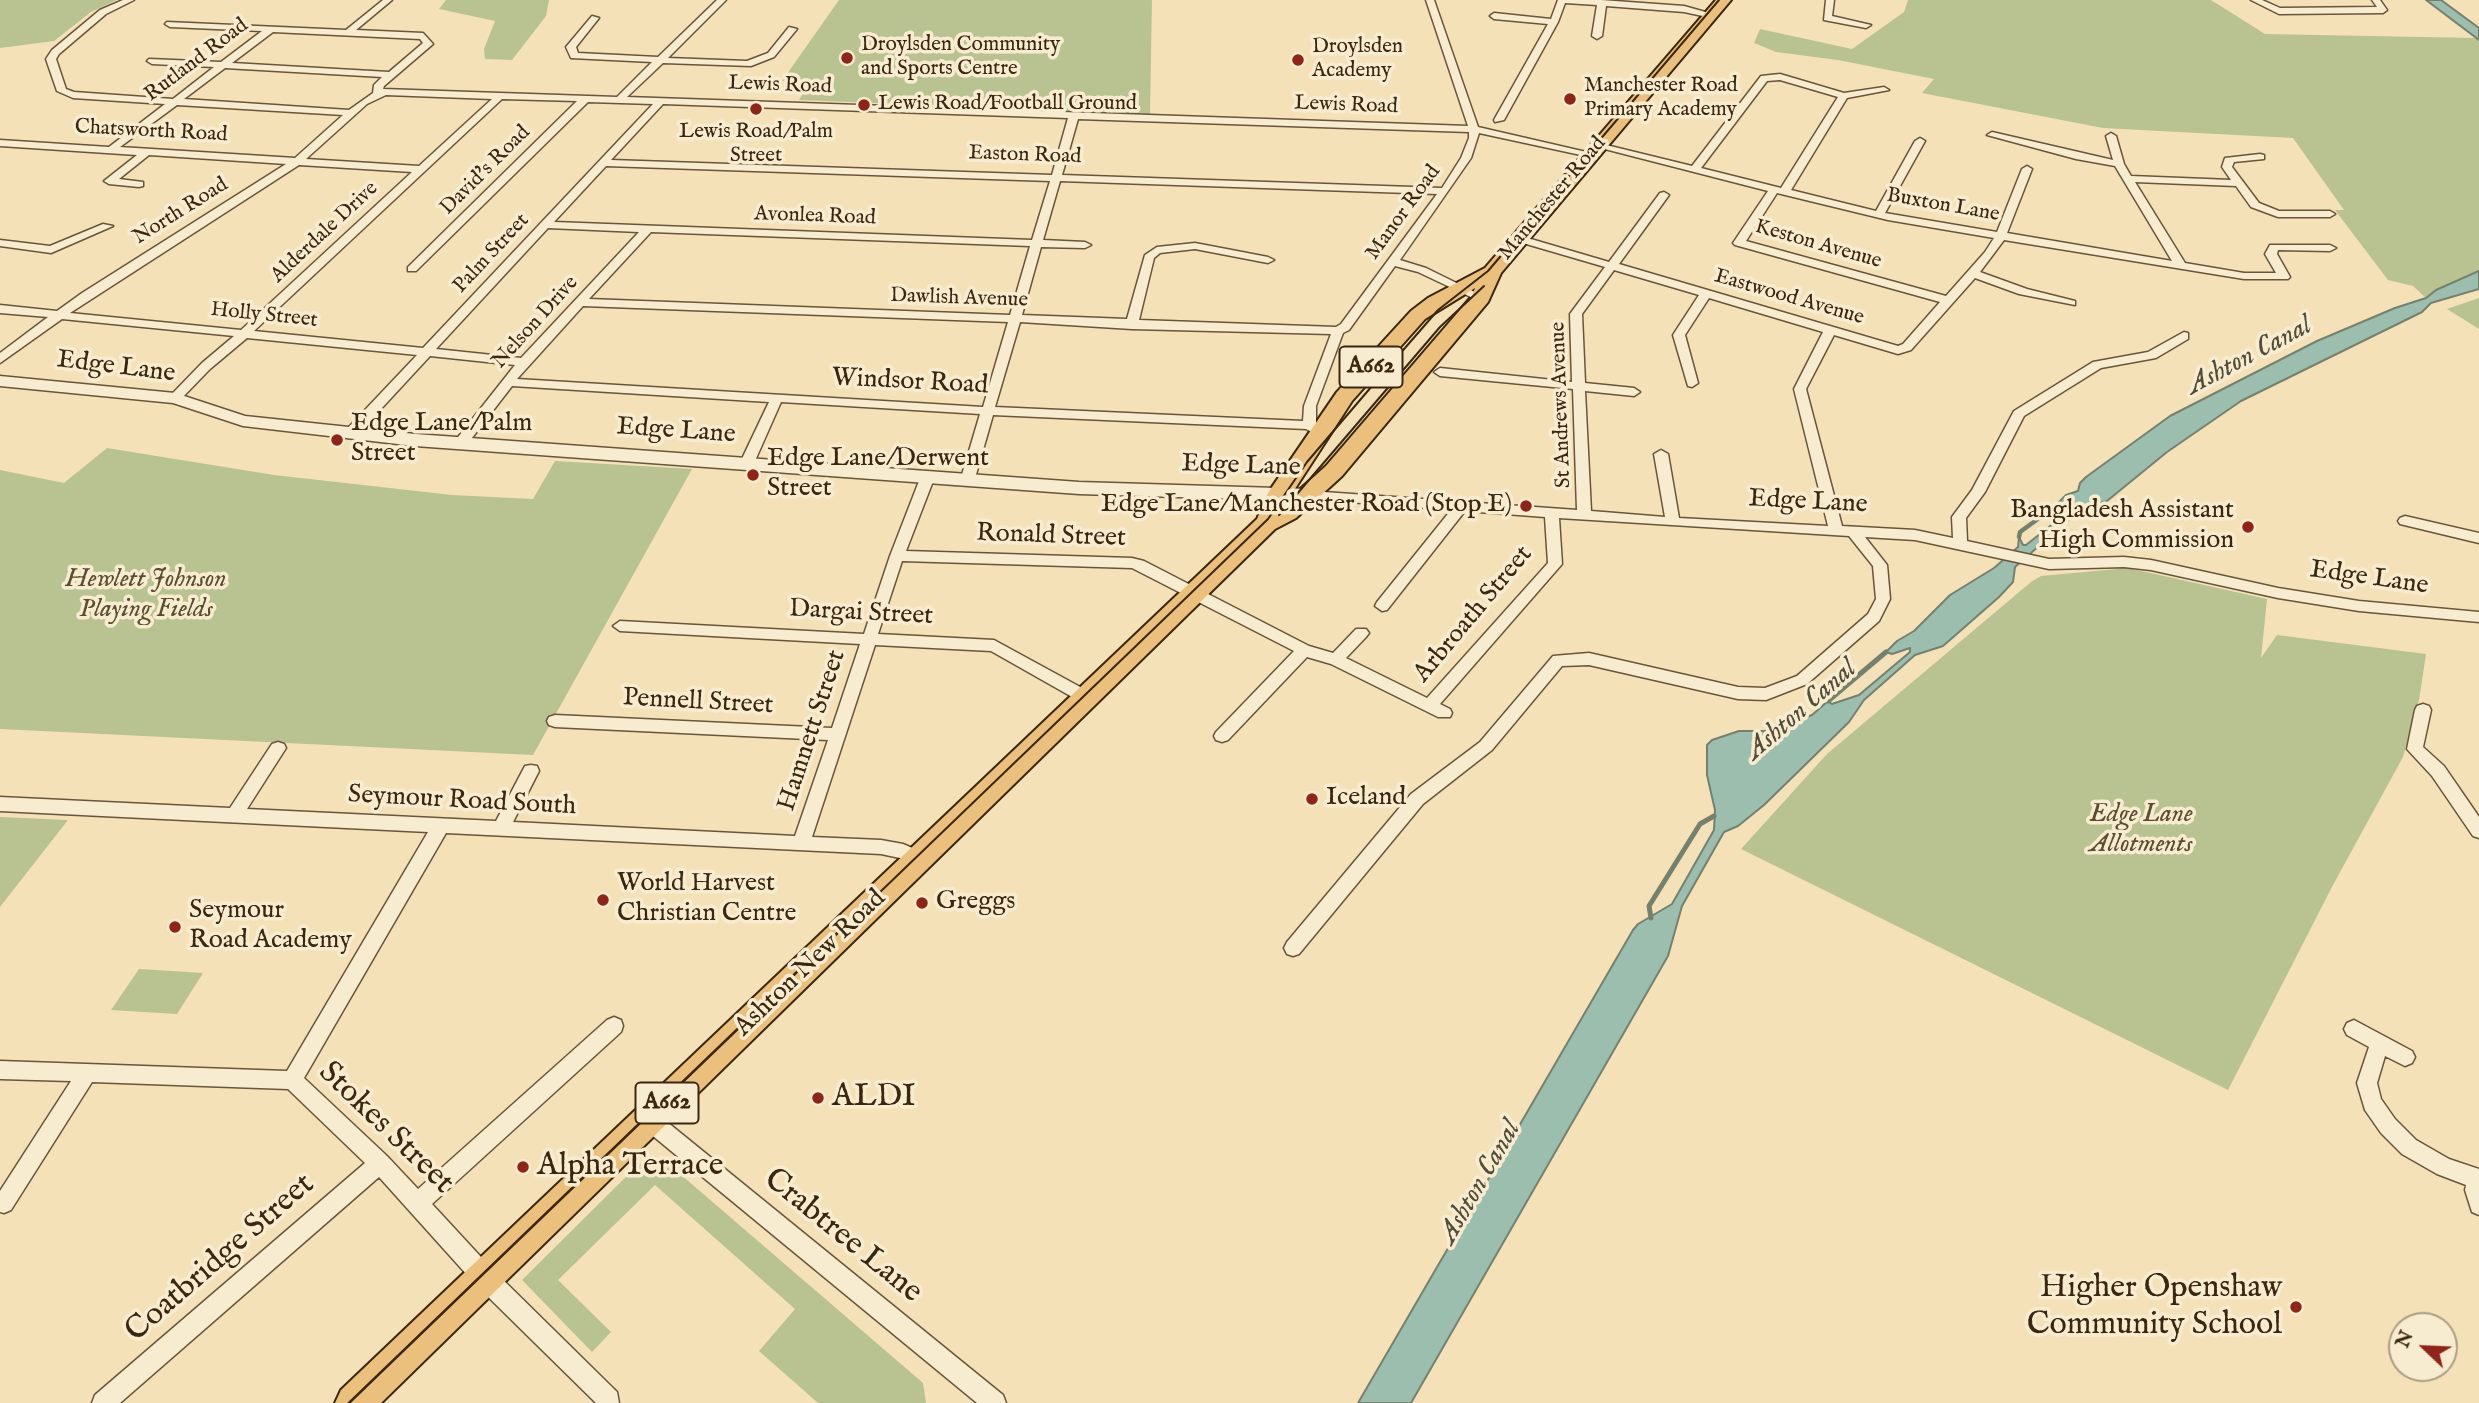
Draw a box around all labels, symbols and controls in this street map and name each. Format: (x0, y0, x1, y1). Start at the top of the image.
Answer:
street label: Rutland Road (140, 14, 254, 108)
place label: Droylsden Community and Sports Centre (861, 33, 1060, 83)
place label: Droylsden Academy (1312, 35, 1403, 85)
marker: Droylsden Community and Sports Centre (839, 50, 855, 66)
marker: Droylsden Academy (1290, 52, 1306, 68)
street label: Lewis Road (728, 72, 832, 100)
place label: Manchester Road Primary Academy (1584, 74, 1738, 124)
marker: Manchester Road Primary Academy (1562, 91, 1578, 107)
place label: Lewis Road/Football Ground (878, 92, 1137, 118)
street label: Lewis Road (1294, 92, 1398, 120)
marker: Lewis Road/Football Ground (856, 97, 872, 113)
marker: Lewis Road/Palm Street (748, 101, 764, 117)
street label: Chatsworth Road (74, 115, 228, 149)
place label: Lewis Road/Palm Street (679, 120, 833, 170)
street label: David's Road (436, 121, 536, 221)
street label: Manchester Road (1494, 132, 1612, 266)
street label: Easton Road (968, 141, 1082, 171)
street label: Manor Road (1361, 161, 1447, 265)
street label: North Road (129, 173, 233, 251)
street label: Alderdale Drive (266, 177, 384, 289)
street label: Buxton Lane (1885, 184, 2001, 228)
street label: Avonlea Road (754, 202, 876, 232)
street label: Palm Street (449, 209, 535, 299)
street label: Keston Avenue (1752, 215, 1884, 275)
street label: Eastwood Avenue (1711, 265, 1867, 331)
street label: Nelson Drive (488, 271, 584, 375)
street label: Dawlish Avenue (890, 284, 1028, 314)
street label: Holly Street (209, 298, 319, 334)
water label: Ashton Canal (2182, 310, 2318, 404)
street label: St Andrews Avenue (1547, 321, 1577, 489)
street label: Edge Lane (55, 345, 177, 391)
road number: A662 (1340, 346, 1402, 388)
street label: Windsor Road (831, 363, 989, 403)
place label: Edge Lane/Palm Street (351, 409, 532, 471)
street label: Edge Lane (616, 412, 736, 452)
marker: Edge Lane/Palm Street (329, 432, 345, 448)
place label: Edge Lane/Derwent Street (767, 444, 989, 505)
street label: Edge Lane (1181, 449, 1301, 485)
marker: Edge Lane/Derwent Street (745, 467, 761, 483)
street label: Edge Lane (1748, 484, 1868, 522)
place label: Edge Lane/Manchester Road (Stop E) (1101, 490, 1512, 522)
place label: Bangladesh Assistant High Commission (2010, 496, 2234, 558)
marker: Edge Lane/Manchester Road (Stop E) (1518, 498, 1534, 514)
street label: Ronald Street (976, 519, 1126, 555)
marker: Bangladesh Assistant High Commission (2240, 519, 2256, 535)
street label: Arbroath Street (1408, 540, 1540, 690)
street label: Edge Lane (2308, 555, 2430, 603)
park label: Hewlett Johnson Playing Fields (66, 565, 226, 626)
street label: Dargai Street (788, 595, 934, 633)
street label: Hamnett Street (772, 647, 854, 815)
water label: Ashton Canal (1740, 654, 1864, 768)
street label: Pennell Street (622, 683, 774, 723)
street label: Seymour Road South (347, 780, 577, 824)
place label: Iceland (1326, 783, 1406, 815)
marker: Iceland (1304, 791, 1320, 807)
park label: Edge Lane Allotments (2089, 800, 2193, 862)
place label: World Harvest Christian Centre (617, 869, 796, 931)
street label: Ashton New Road (729, 884, 893, 1044)
place label: Greggs (936, 887, 1015, 919)
marker: World Harvest Christian Centre (595, 892, 611, 908)
marker: Greggs (914, 895, 930, 911)
place label: Seymour Road Academy (189, 896, 352, 958)
marker: Seymour Road Academy (167, 919, 183, 935)
street label: Stokes Street (309, 1055, 461, 1203)
place label: ALDI (832, 1079, 915, 1117)
road number: A662 (636, 1083, 698, 1124)
marker: ALDI (810, 1090, 826, 1106)
water label: Ashton Canal (1432, 1116, 1530, 1250)
place label: Alpha Terrace (537, 1148, 723, 1186)
marker: Alpha Terrace (515, 1159, 531, 1175)
street label: Crabtree Lane (755, 1161, 929, 1313)
street label: Coatbridge Street (119, 1167, 323, 1351)
place label: Higher Openshaw Community School (2027, 1270, 2282, 1345)
marker: Higher Openshaw Community School (2288, 1299, 2304, 1315)
north arrow (2388, 1312, 2458, 1382)
text: N (2391, 1327, 2420, 1352)

